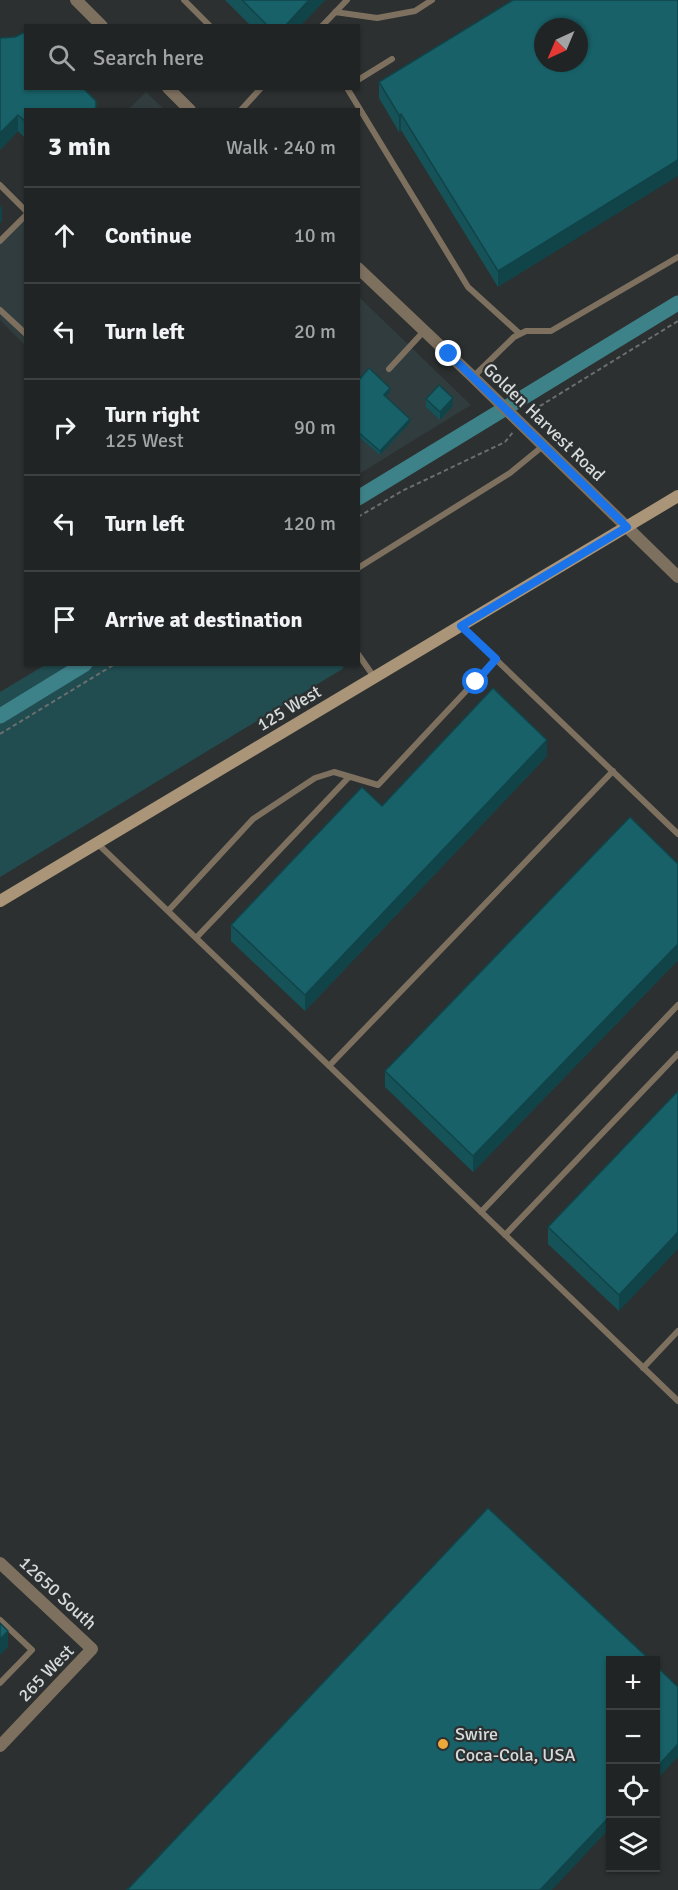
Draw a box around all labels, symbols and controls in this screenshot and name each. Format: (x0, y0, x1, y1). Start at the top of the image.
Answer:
north arrow (534, 18, 588, 72)
search box (24, 24, 360, 90)
icon: search (45, 41, 78, 74)
text: Search here (93, 44, 204, 71)
text: 3 min (48, 131, 111, 163)
text: Walk · 240 m (226, 135, 336, 160)
icon: ahead (48, 219, 81, 252)
text: Continue (105, 222, 192, 249)
text: 10 m (294, 223, 336, 248)
icon: left (48, 315, 81, 348)
text: Turn left (105, 318, 185, 345)
text: 20 m (294, 319, 336, 344)
route end (435, 340, 461, 366)
street label: Golden Harvest Road (479, 358, 609, 486)
text: Turn right (105, 401, 200, 428)
icon: right (48, 411, 81, 444)
text: 90 m (294, 415, 336, 440)
text: 125 West (105, 428, 184, 453)
icon: left (48, 507, 81, 540)
text: Turn left (105, 510, 185, 537)
text: 120 m (283, 511, 336, 536)
icon: arrive (48, 603, 81, 636)
text: Arrive at destination (105, 606, 302, 633)
route start (462, 668, 488, 694)
street label: 125 West (253, 680, 325, 736)
street label: 12650 South (15, 1552, 101, 1634)
street label: 265 West (13, 1640, 79, 1706)
map controls (606, 1656, 660, 1872)
button: + (606, 1656, 660, 1710)
button: − (606, 1710, 660, 1764)
place label: Swire Coca-Cola, USA (455, 1723, 575, 1766)
marker: Swire Coca-Cola, USA (436, 1737, 450, 1751)
button: locate (606, 1764, 660, 1818)
button: layers (606, 1818, 660, 1872)

